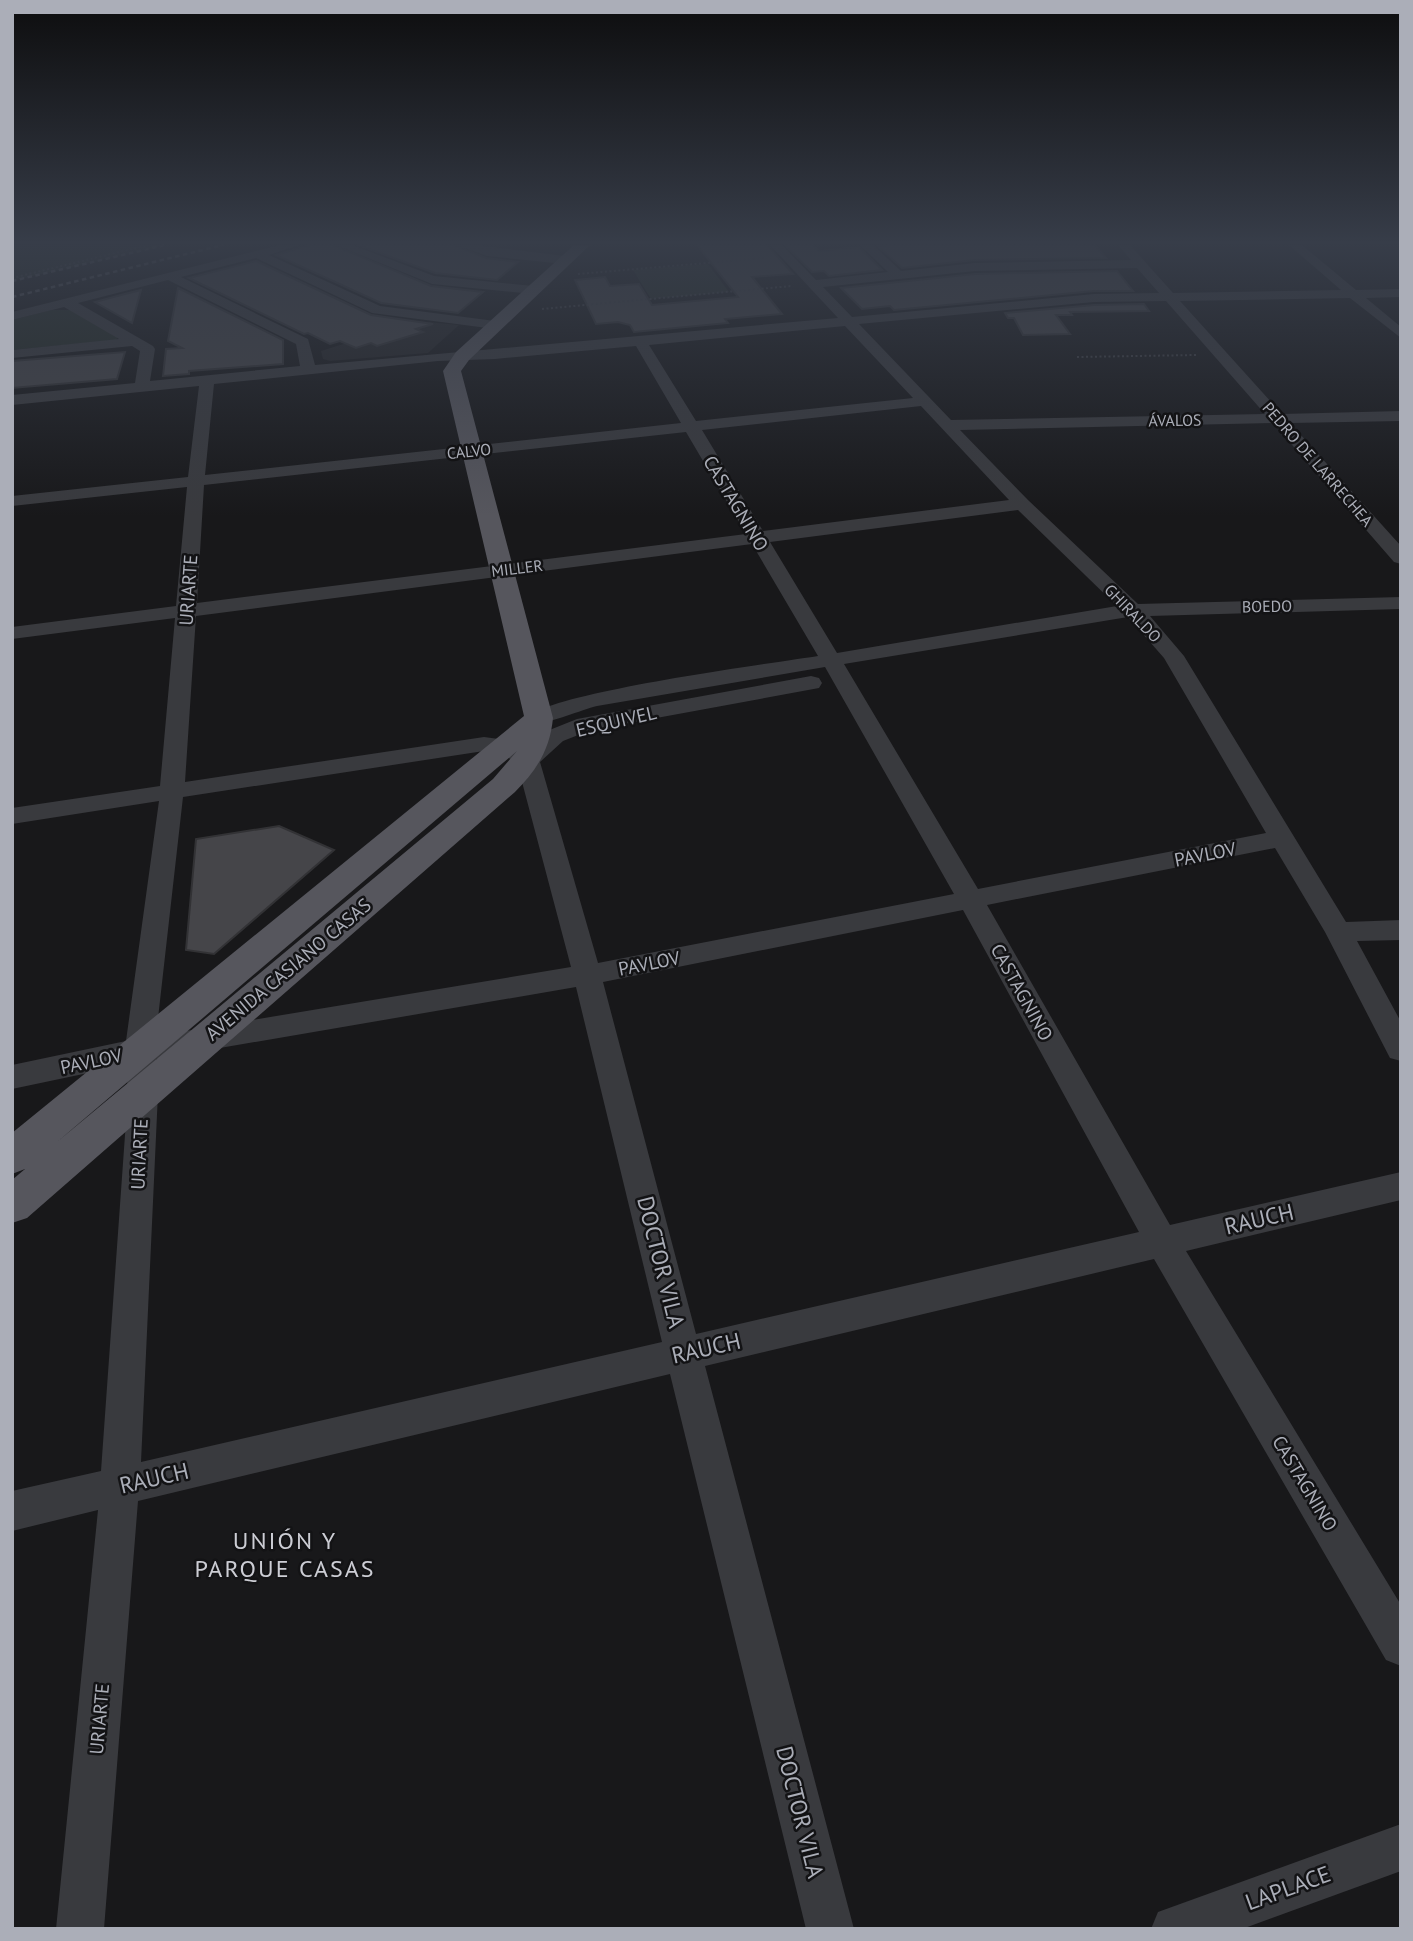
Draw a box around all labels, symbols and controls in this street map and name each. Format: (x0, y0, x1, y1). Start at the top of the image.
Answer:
street label: PEDRO DE LARRECHEA (1258, 398, 1378, 531)
street label: ÁVALOS (1148, 410, 1202, 430)
street label: CALVO (446, 439, 492, 463)
street label: CASTAGNINO (698, 451, 774, 555)
street label: URIARTE (174, 554, 202, 626)
street label: MILLER (490, 555, 544, 581)
street label: GHIRALDO (1100, 580, 1166, 646)
street label: BOEDO (1242, 596, 1292, 616)
street label: ESQUIVEL (573, 700, 659, 742)
street label: PAVLOV (1172, 836, 1238, 872)
street label: AVENIDA CASIANO CASAS (200, 893, 376, 1045)
street label: CASTAGNINO (986, 939, 1058, 1045)
street label: PAVLOV (616, 945, 682, 981)
street label: PAVLOV (58, 1043, 124, 1079)
street label: URIARTE (125, 1118, 153, 1190)
street label: DOCTOR VILA (631, 1193, 692, 1331)
street label: RAUCH (1221, 1196, 1296, 1241)
street label: RAUCH (668, 1325, 743, 1370)
street label: CASTAGNINO (1267, 1431, 1343, 1535)
street label: RAUCH (116, 1455, 191, 1500)
district label: UNIÓN Y PARQUE CASAS (194, 1525, 376, 1584)
street label: URIARTE (84, 1682, 114, 1756)
street label: DOCTOR VILA (770, 1743, 831, 1881)
street label: LAPLACE (1241, 1859, 1334, 1916)

